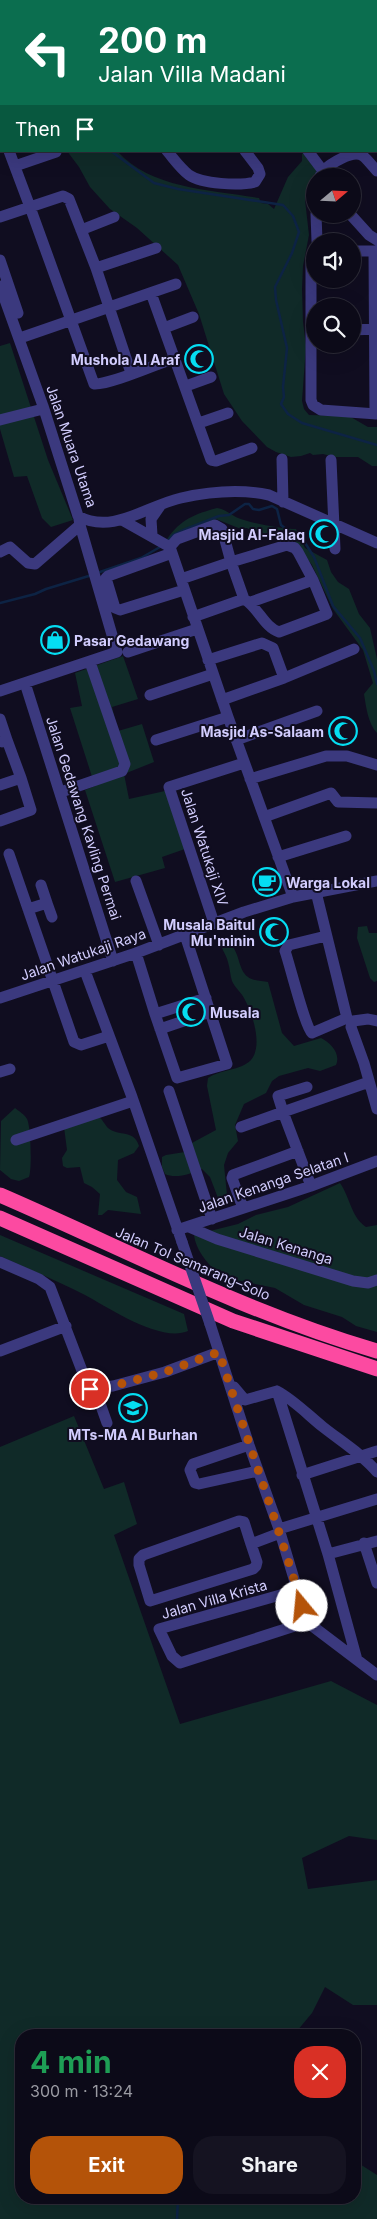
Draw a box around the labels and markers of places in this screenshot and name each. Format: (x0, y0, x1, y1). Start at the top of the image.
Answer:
mosque icon: Mushola Al Araf (184, 344, 214, 374)
place label: Mushola Al Araf (71, 351, 180, 368)
mosque icon: Masjid Al-Falaq (309, 519, 339, 549)
place label: Masjid Al-Falaq (199, 526, 305, 543)
shop icon: Pasar Gedawang (40, 625, 70, 655)
place label: Pasar Gedawang (74, 632, 189, 649)
mosque icon: Masjid As-Salaam (328, 716, 358, 746)
place label: Masjid As-Salaam (200, 723, 324, 740)
cafe icon: Warga Lokal (252, 867, 282, 897)
place label: Warga Lokal (286, 874, 370, 891)
place label: Musala Baitul Mu'minin (163, 916, 255, 949)
mosque icon: Musala Baitul Mu'minin (259, 917, 289, 947)
mosque icon: Musala (176, 997, 206, 1027)
place label: Musala (210, 1004, 260, 1021)
pin (69, 1368, 111, 1410)
school or university icon: MTs-MA Al Burhan (118, 1393, 148, 1423)
place label: MTs-MA Al Burhan (68, 1426, 198, 1443)

